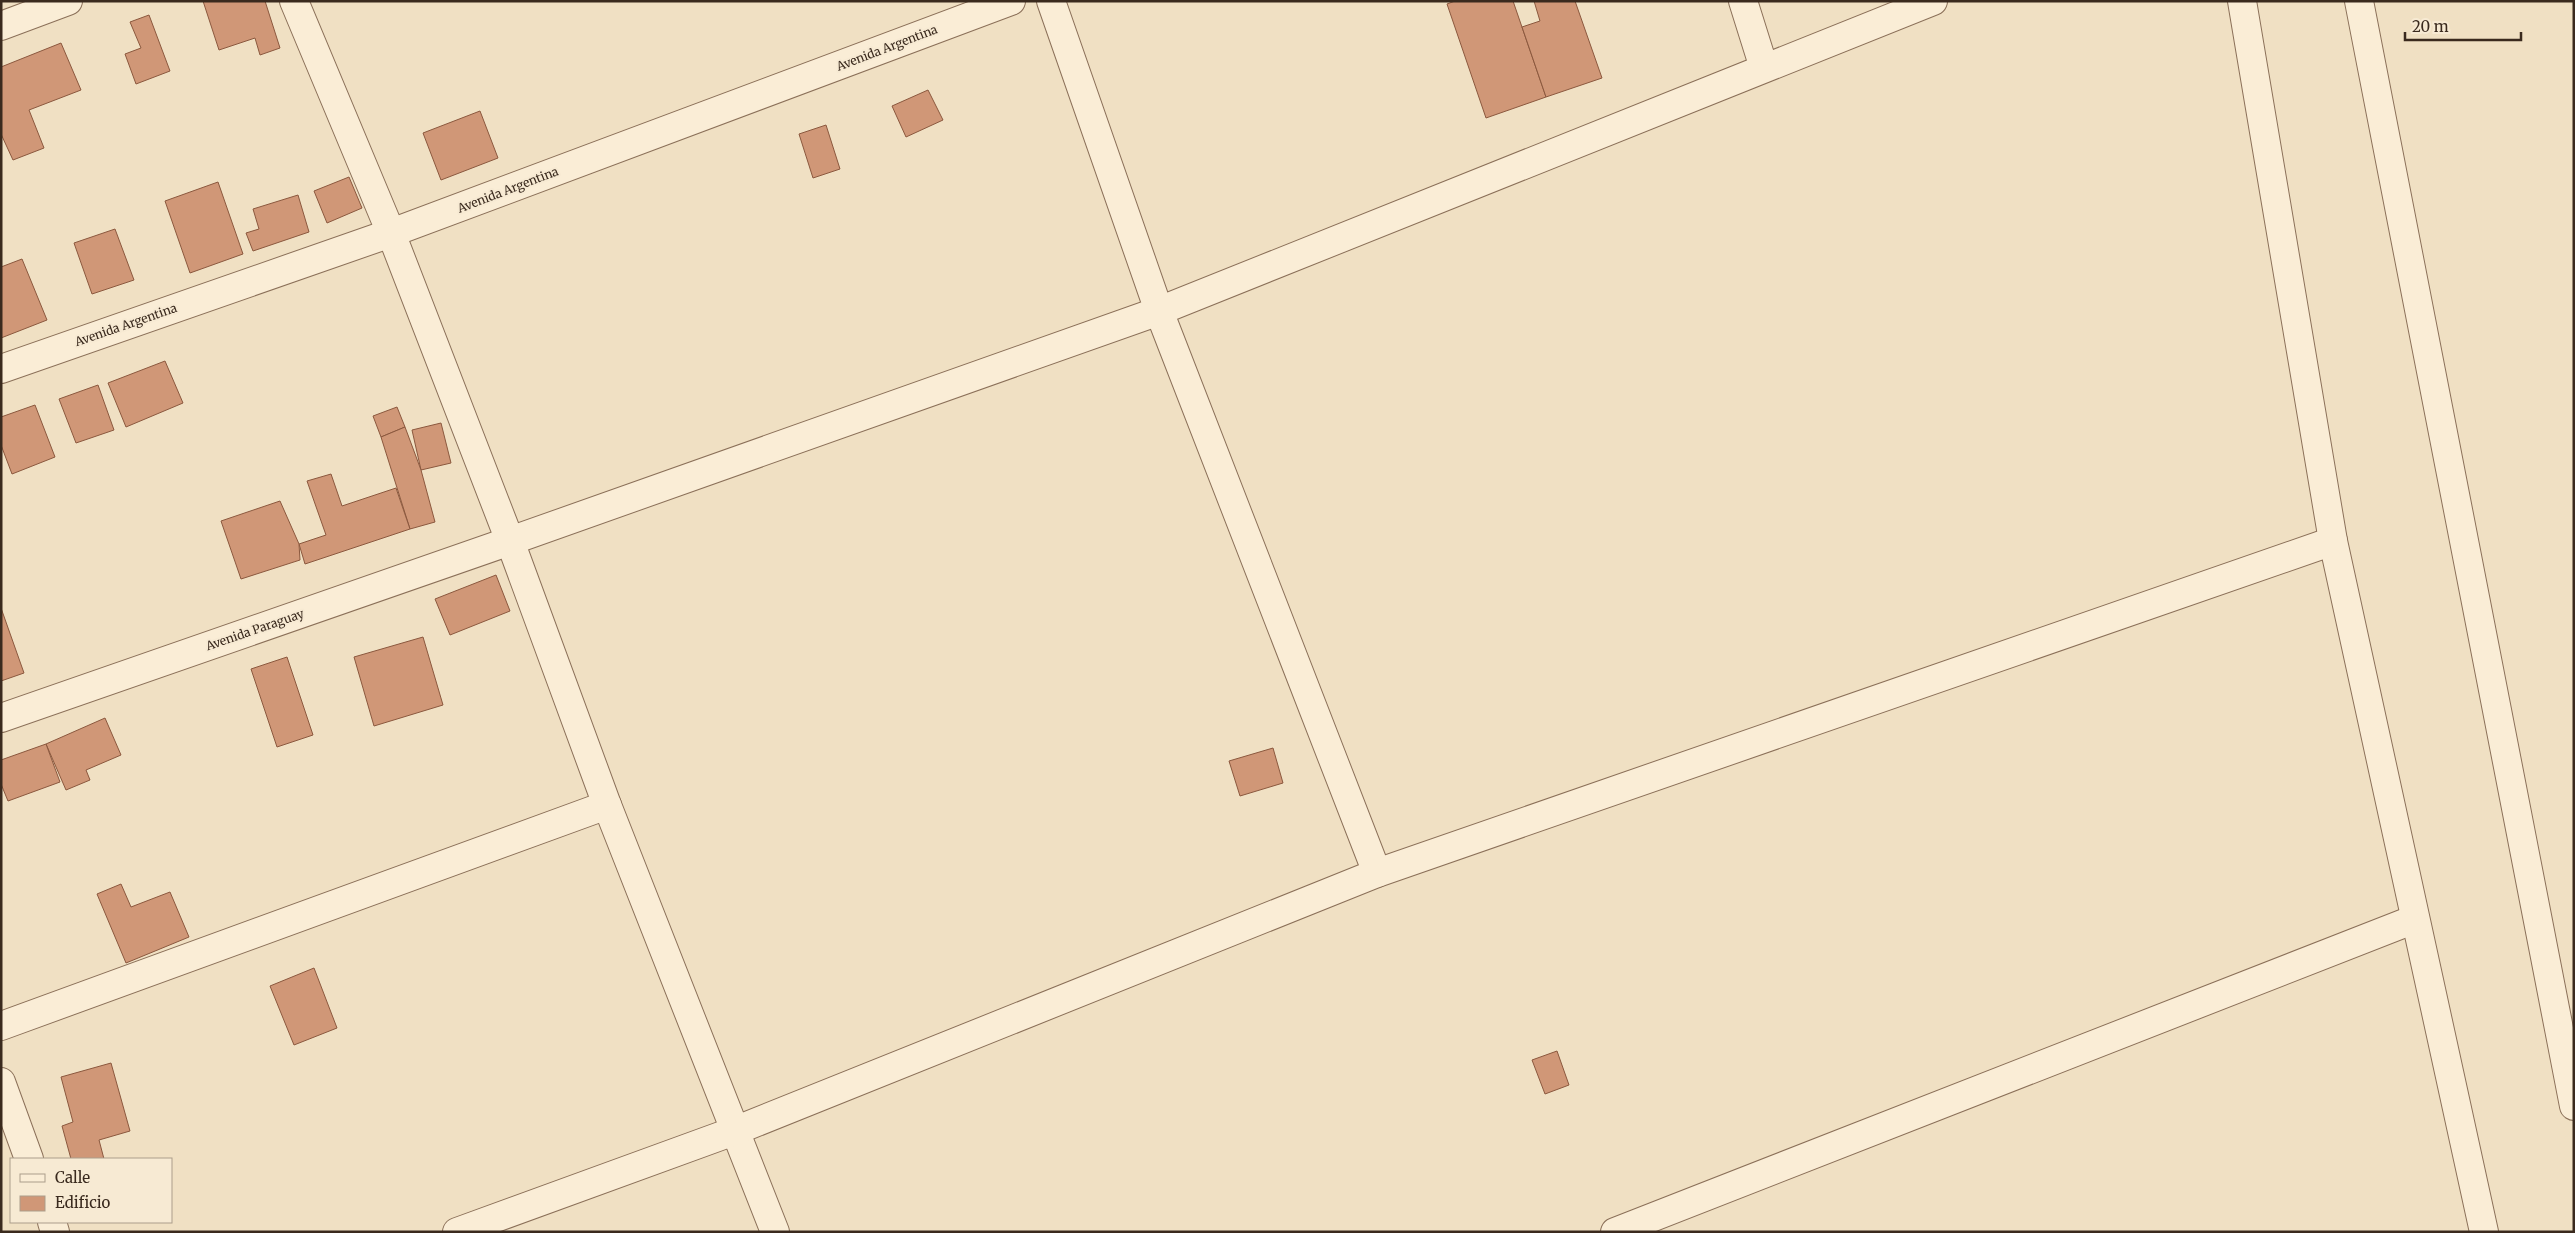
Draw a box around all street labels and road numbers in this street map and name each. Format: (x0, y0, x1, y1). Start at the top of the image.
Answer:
street label: Avenida Argentina (833, 21, 940, 74)
street label: Avenida Argentina (454, 163, 561, 216)
street label: Avenida Argentina (72, 300, 179, 349)
street label: Avenida Paraguay (203, 606, 306, 654)

